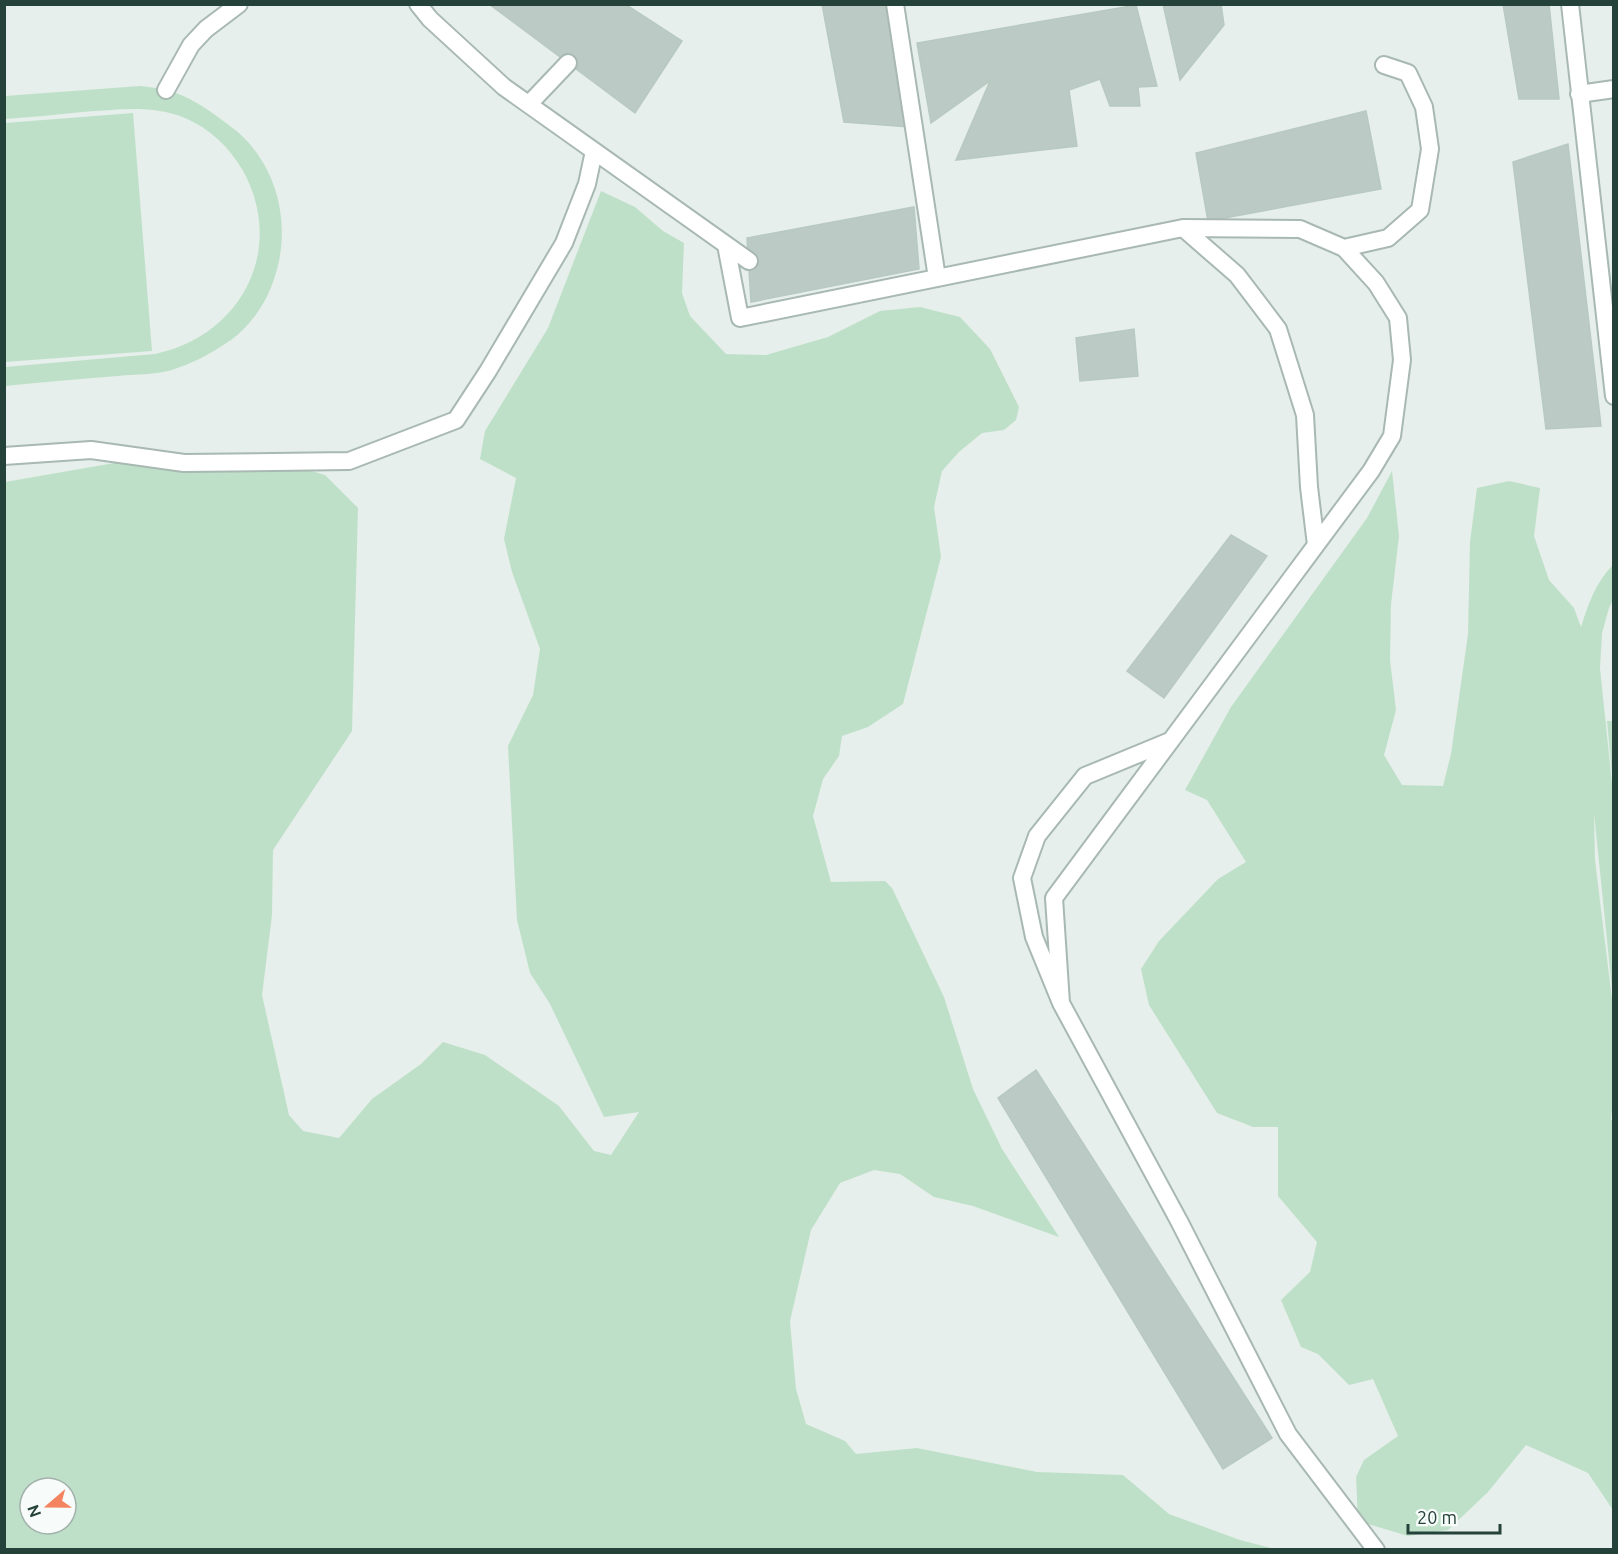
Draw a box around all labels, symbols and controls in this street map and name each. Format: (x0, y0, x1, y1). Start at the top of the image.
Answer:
north arrow (18, 1476, 78, 1536)
scale bar (1408, 1497, 1500, 1535)
text: N (23, 1502, 44, 1520)
text: 20 m (1417, 1507, 1457, 1527)

